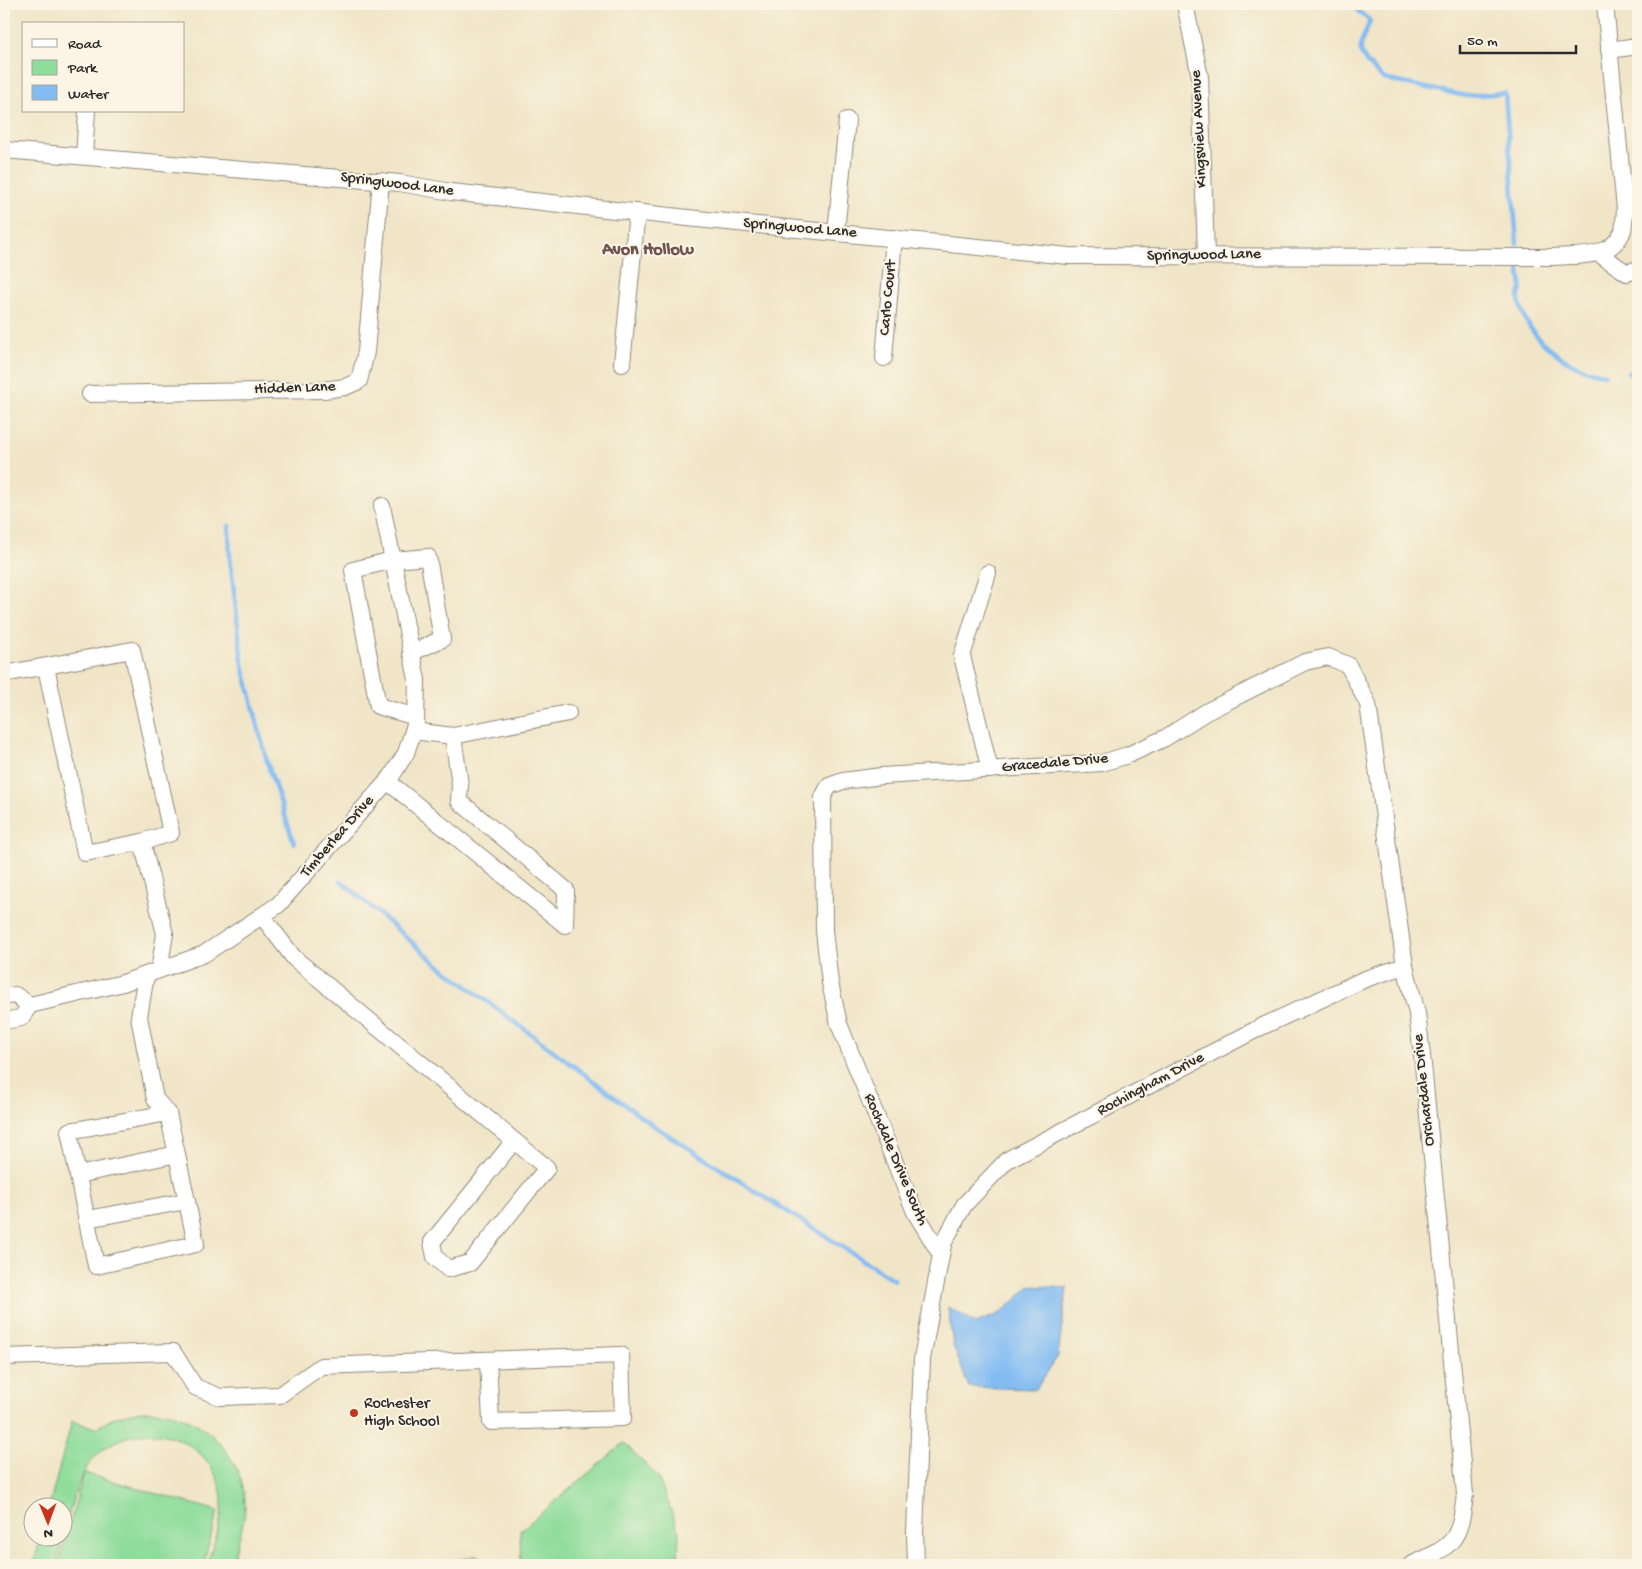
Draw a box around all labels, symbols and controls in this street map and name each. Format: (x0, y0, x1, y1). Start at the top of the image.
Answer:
legend (22, 22, 185, 112)
scale bar (1460, 22, 1576, 54)
text: 50 m (1467, 33, 1498, 51)
text: Road (68, 36, 102, 54)
text: Park (67, 60, 98, 78)
street label: Kingsview Avenue (1187, 69, 1213, 188)
text: Water (68, 86, 110, 104)
street label: Springwood Lane (339, 169, 455, 201)
street label: Springwood Lane (742, 215, 858, 243)
district label: Avon Hollow (601, 240, 695, 261)
street label: Springwood Lane (1147, 245, 1262, 266)
street label: Carlo Court (876, 258, 902, 336)
street label: Hidden Lane (254, 378, 337, 400)
street label: Gracedale Drive (1001, 750, 1110, 778)
street label: Timberlea Drive (296, 791, 379, 883)
street label: Orchardale Drive (1410, 1032, 1440, 1147)
street label: Rochingham Drive (1094, 1048, 1208, 1121)
street label: Rochdale Drive South (859, 1091, 932, 1229)
place label: Rochester High School (364, 1395, 440, 1432)
marker: Rochester High School (348, 1407, 360, 1419)
north arrow (22, 1496, 72, 1546)
text: N (43, 1524, 53, 1541)

